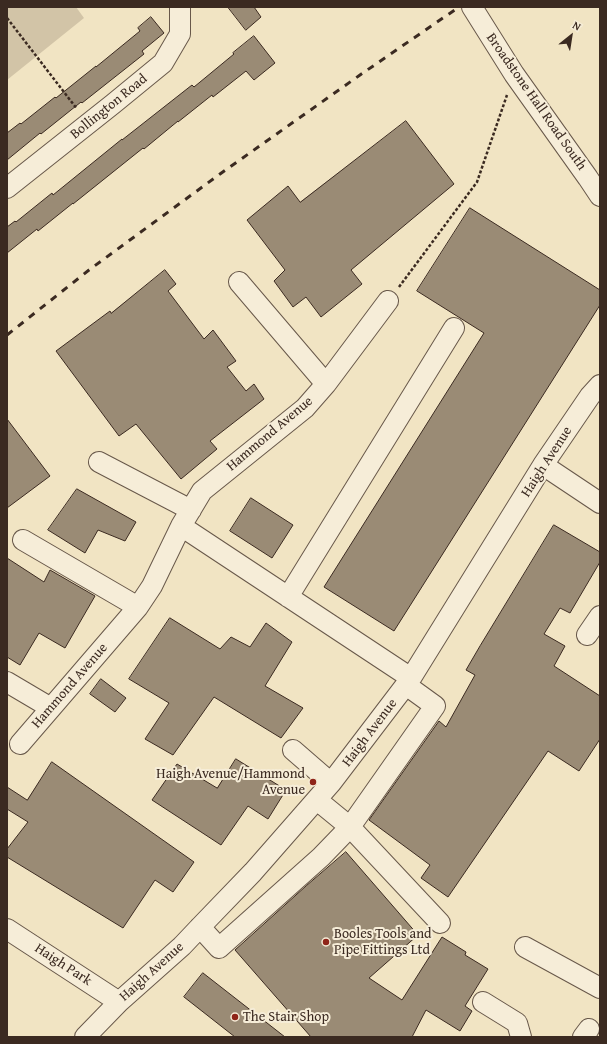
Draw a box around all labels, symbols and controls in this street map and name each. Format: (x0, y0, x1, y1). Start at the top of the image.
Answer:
north arrow (551, 16, 591, 56)
text: N (570, 17, 584, 34)
street label: Broadstone Hall Road South (482, 30, 590, 174)
street label: Bollington Road (67, 71, 151, 143)
street label: Hammond Avenue (223, 393, 317, 475)
street label: Haigh Avenue (518, 424, 576, 500)
street label: Hammond Avenue (28, 640, 112, 732)
street label: Haigh Avenue (339, 696, 401, 770)
place label: Haigh Avenue/Hammond Avenue (156, 766, 305, 798)
marker: Haigh Avenue/Hammond Avenue (308, 777, 318, 787)
place label: Booles Tools and Pipe Fittings Ltd (334, 926, 431, 958)
marker: Booles Tools and Pipe Fittings Ltd (321, 937, 331, 947)
street label: Haigh Avenue (116, 939, 188, 1005)
street label: Haigh Park (31, 940, 95, 990)
place label: The Stair Shop (243, 1009, 329, 1025)
marker: The Stair Shop (230, 1012, 240, 1022)

